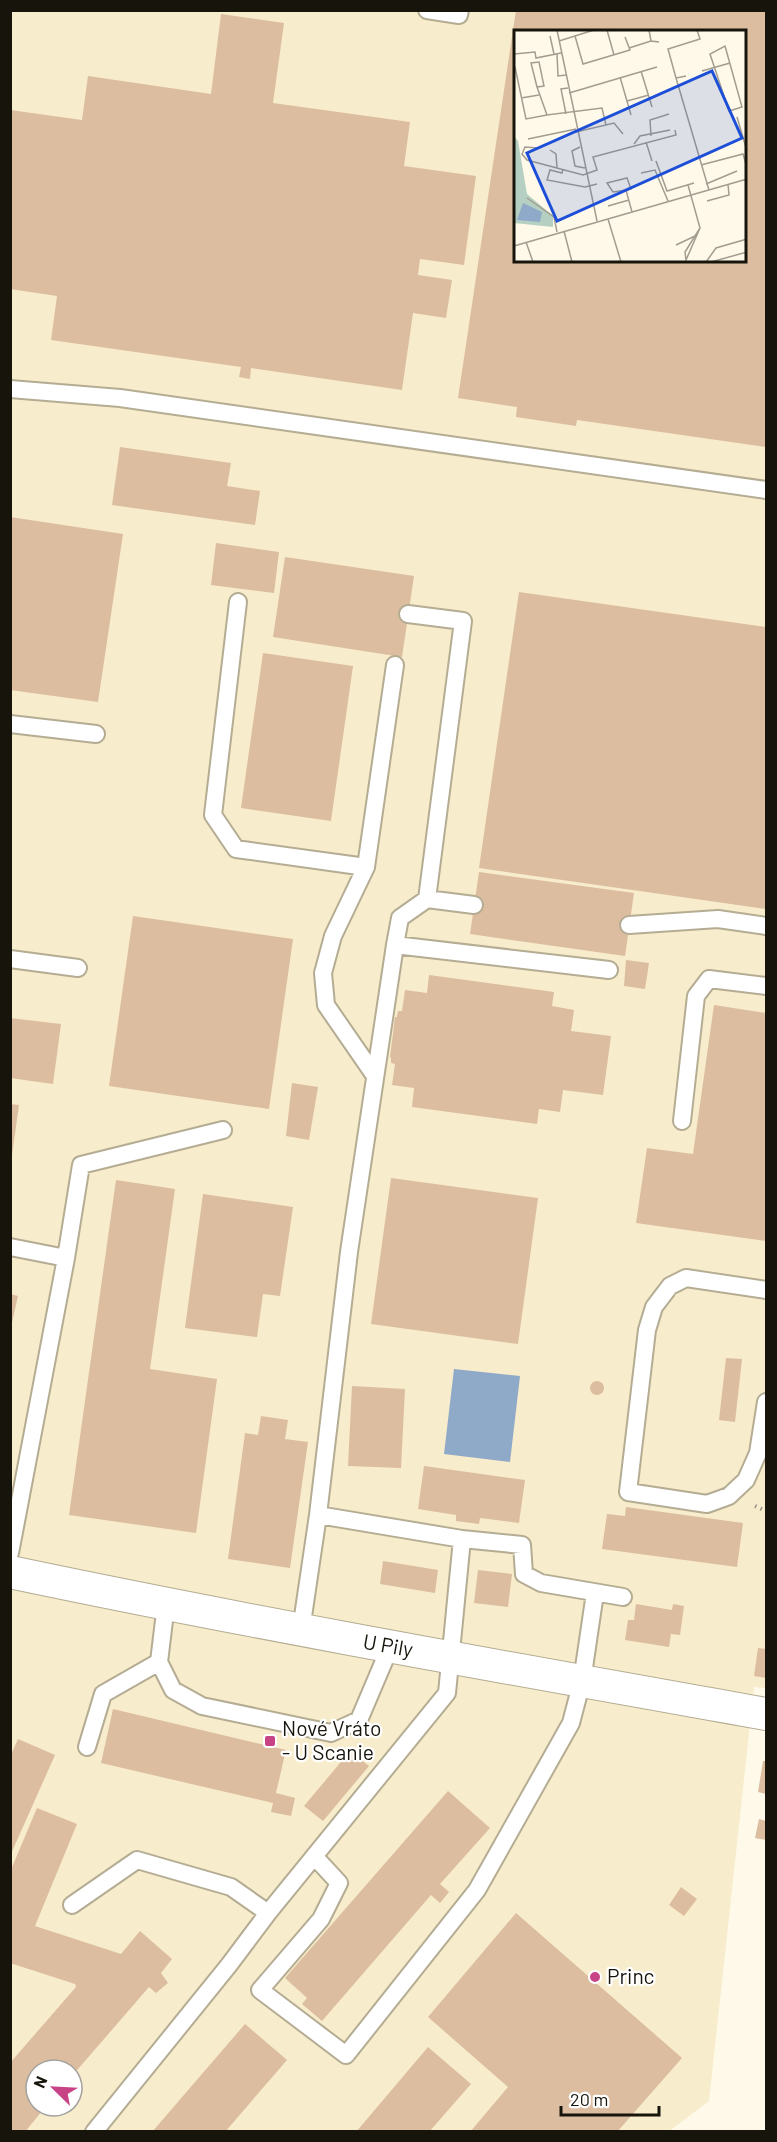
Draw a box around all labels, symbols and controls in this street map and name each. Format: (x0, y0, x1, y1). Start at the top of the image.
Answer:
inset map (514, 30, 747, 262)
street label: U Pily (361, 1628, 415, 1661)
place label: Nové Vráto - U Scanie (282, 1715, 382, 1764)
marker: Nové Vráto - U Scanie (263, 1734, 277, 1748)
place label: Princ (607, 1963, 655, 1988)
marker: Princ (588, 1970, 602, 1984)
north arrow (24, 2058, 84, 2118)
text: N (29, 2073, 51, 2090)
scale bar (561, 2079, 658, 2117)
text: 20 m (570, 2088, 608, 2110)

